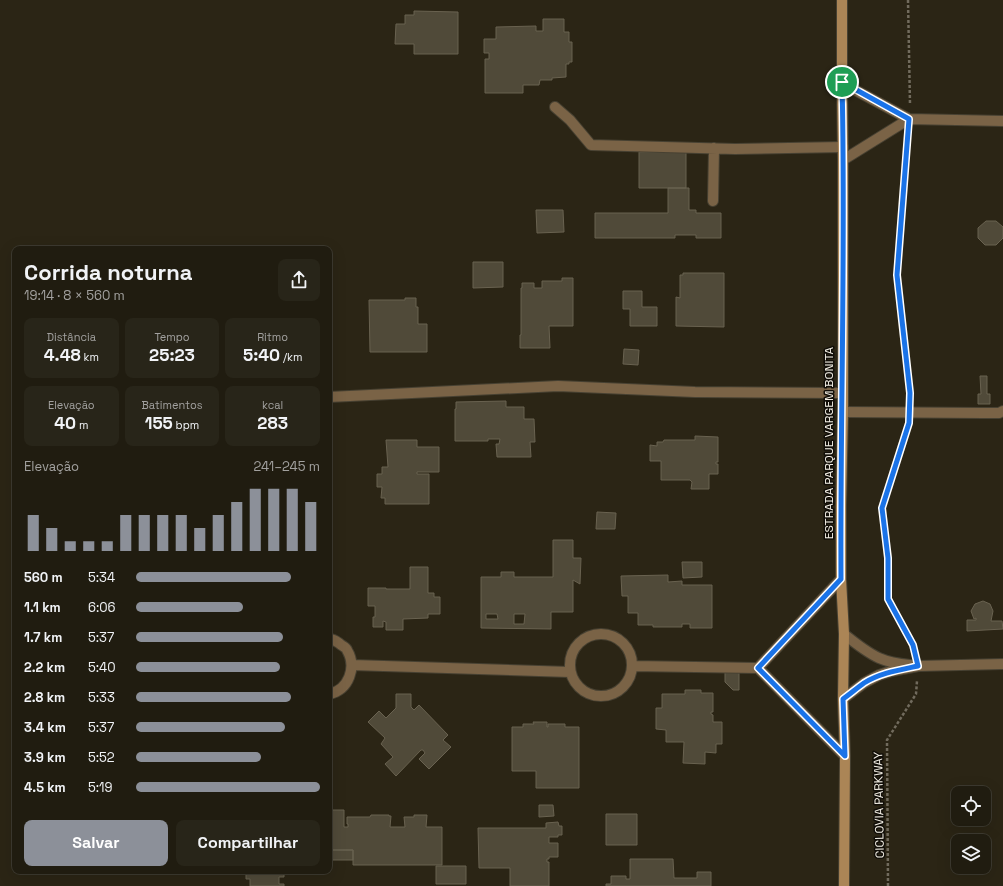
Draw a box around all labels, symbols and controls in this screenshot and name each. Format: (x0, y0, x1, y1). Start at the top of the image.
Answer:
pin (825, 65, 859, 99)
icon: arrive (831, 71, 853, 93)
text: Corrida noturna (24, 258, 192, 286)
button: share (278, 259, 320, 301)
text: 19:14 · 8 × 560 m (24, 287, 125, 304)
text: Distância (47, 330, 96, 344)
text: Tempo (154, 330, 190, 344)
text: Ritmo (257, 330, 288, 344)
text: 4.48 (44, 344, 81, 366)
text: 25:23 (149, 344, 195, 366)
text: 5:40 (243, 344, 280, 366)
street label: ESTRADA PARQUE VARGEM BONITA (821, 346, 837, 539)
text: km (81, 350, 99, 364)
text: /km (280, 350, 302, 364)
text: Elevação (48, 398, 95, 412)
text: Batimentos (141, 398, 203, 412)
text: kcal (262, 398, 283, 412)
text: 40 (54, 412, 76, 434)
text: 155 (145, 412, 173, 434)
text: 283 (257, 412, 288, 434)
text: m (76, 418, 88, 432)
text: bpm (173, 418, 199, 432)
text: Elevação (24, 458, 79, 475)
text: 241–245 m (254, 458, 320, 475)
text: 560 m (24, 569, 63, 586)
text: 5:34 (88, 569, 115, 586)
text: 1.1 km (24, 599, 61, 616)
text: 6:06 (88, 599, 116, 616)
text: 1.7 km (24, 629, 62, 646)
text: 5:37 (88, 629, 114, 646)
text: 2.2 km (24, 659, 65, 676)
text: 5:40 (88, 659, 116, 676)
text: 2.8 km (24, 689, 65, 706)
text: 5:33 (88, 689, 115, 706)
text: 3.4 km (24, 719, 66, 736)
text: 5:37 (88, 719, 114, 736)
text: 3.9 km (24, 749, 66, 766)
text: 5:52 (88, 749, 115, 766)
street label: CICLOVIA PARKWAY (870, 751, 888, 858)
text: 4.5 km (24, 779, 66, 796)
text: 5:19 (88, 779, 112, 796)
map controls (951, 786, 991, 874)
button: locate (951, 786, 991, 826)
button: Salvar (24, 820, 168, 866)
button: Compartilhar (176, 820, 320, 866)
button: layers (951, 834, 991, 874)

